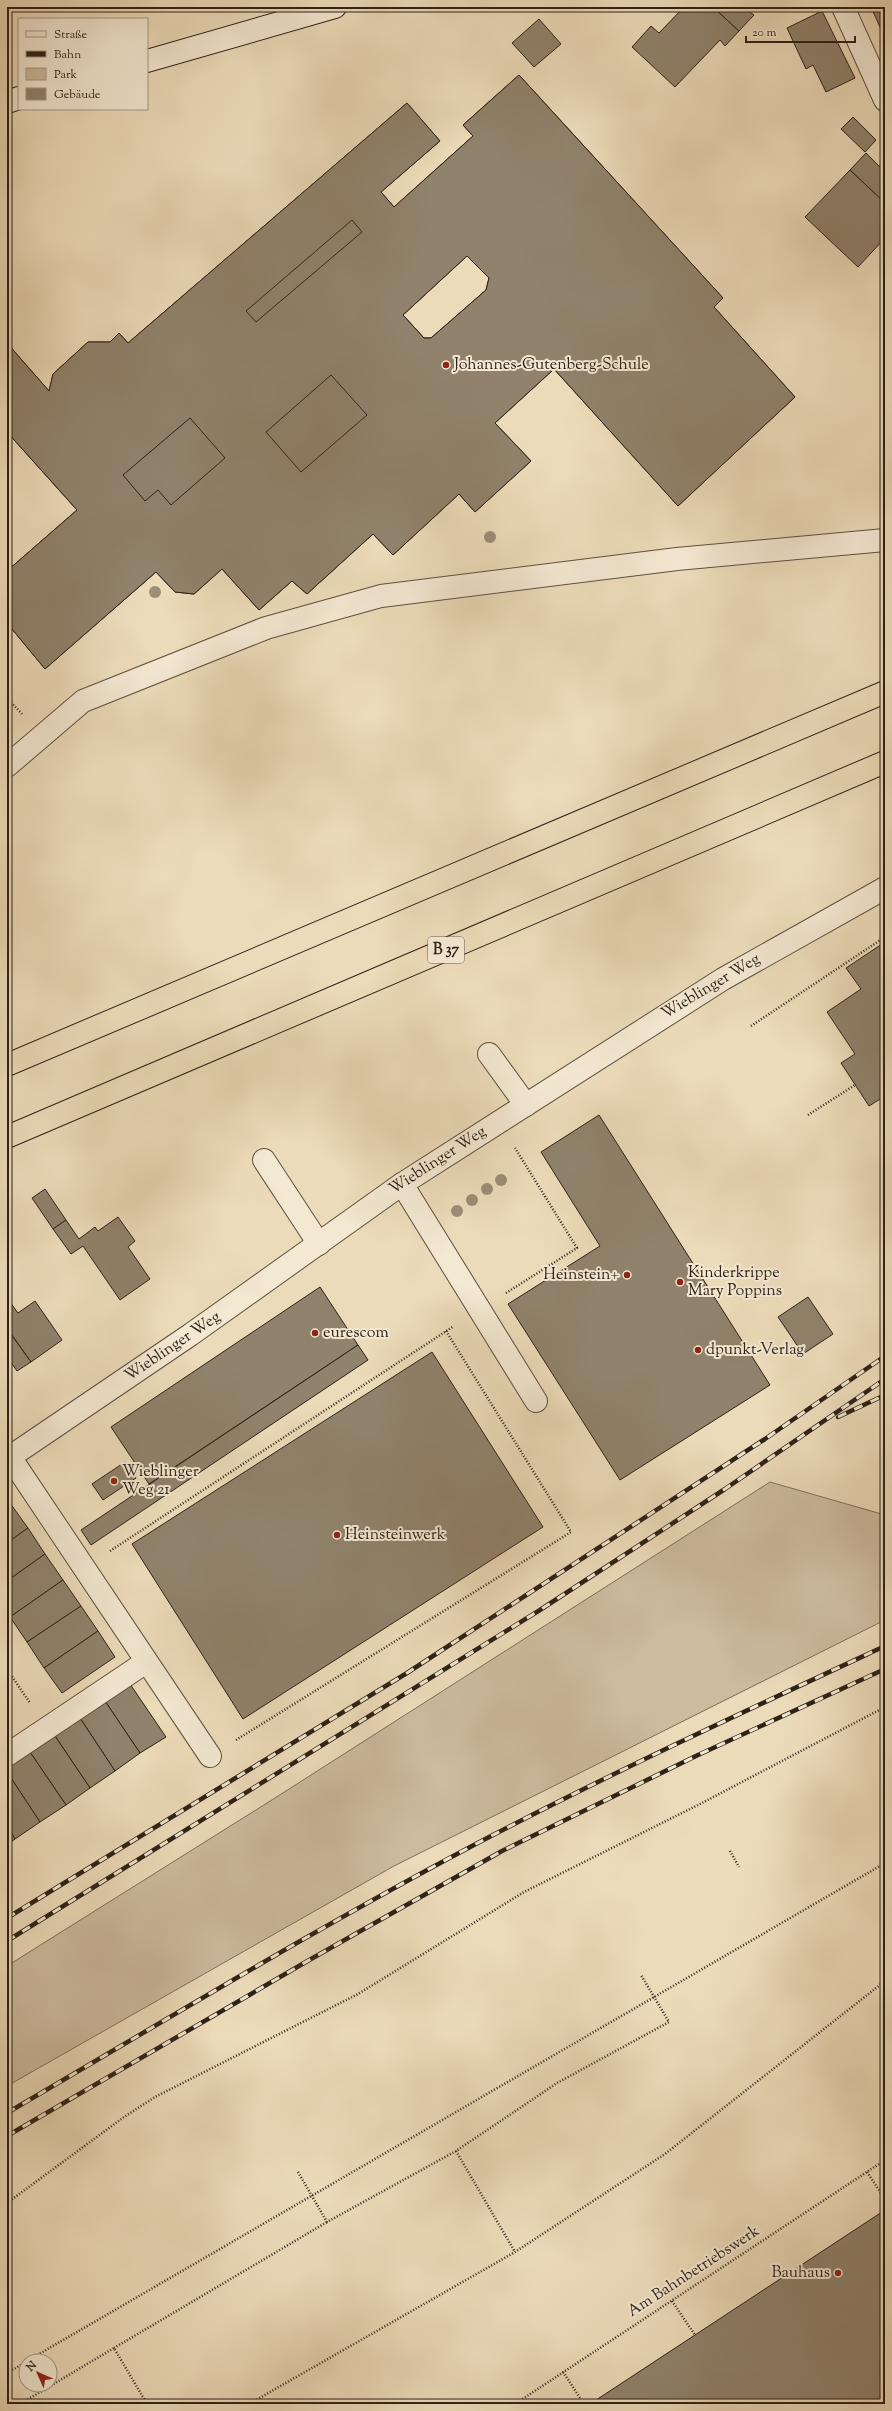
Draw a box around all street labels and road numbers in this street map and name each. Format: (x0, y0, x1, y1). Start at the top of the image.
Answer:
road number: B 37 (428, 937, 464, 963)
street label: Wieblinger Weg (657, 948, 765, 1026)
street label: Wieblinger Weg (385, 1121, 491, 1201)
street label: Wieblinger Weg (120, 1306, 226, 1388)
street label: Am Bahnbetriebswerk (623, 2220, 765, 2324)

